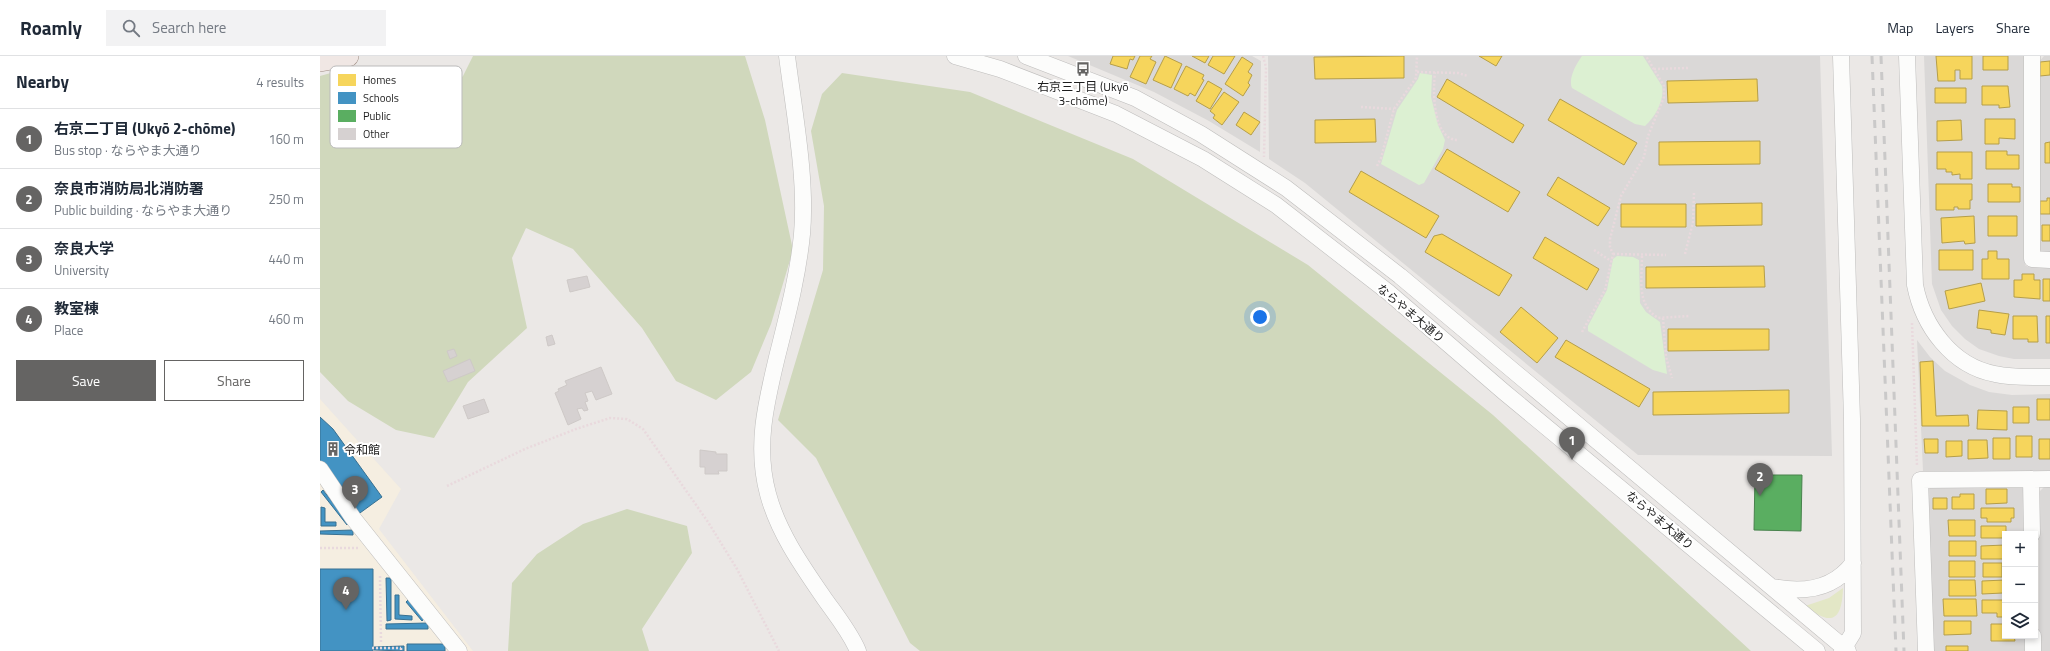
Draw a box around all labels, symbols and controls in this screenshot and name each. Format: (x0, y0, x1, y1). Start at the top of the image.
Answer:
search box (106, 10, 386, 46)
text: Roamly (20, 13, 82, 42)
text: Search here (152, 16, 226, 39)
icon: search (120, 17, 142, 39)
text: Map (1887, 17, 1913, 38)
text: Layers (1935, 17, 1974, 38)
text: Share (1996, 17, 2030, 38)
bus stop icon: 右京三丁目 (Ukyō 3-chōme) (1075, 61, 1091, 77)
legend (330, 66, 462, 148)
text: Nearby (16, 69, 69, 95)
text: 4 results (256, 72, 304, 92)
text: Homes (363, 72, 396, 88)
place label: 右京三丁目 (Ukyō 3-chōme) (1037, 77, 1129, 110)
text: Schools (363, 90, 399, 106)
text: Public (363, 108, 391, 124)
text: 右京二丁目 (Ukyō 2-chōme) (54, 117, 235, 140)
text: Other (363, 126, 390, 142)
text: 1 (25, 129, 33, 149)
text: 160 m (268, 129, 304, 149)
text: Bus stop · ならやま大通り (54, 140, 202, 160)
text: 奈良市消防局北消防署 (54, 177, 204, 200)
text: 2 (25, 189, 33, 209)
text: 250 m (268, 189, 304, 209)
text: Public building · ならやま大通り (54, 200, 232, 220)
text: 奈良大学 (54, 237, 114, 260)
text: 3 (25, 249, 33, 269)
text: 440 m (268, 249, 304, 269)
text: University (54, 260, 109, 280)
street label: ならやま大通り (1373, 279, 1449, 347)
text: 教室棟 (54, 297, 99, 320)
your location (1250, 307, 1270, 327)
text: 4 (25, 309, 33, 329)
text: 460 m (268, 309, 304, 329)
text: Place (54, 320, 83, 340)
button: Save (16, 360, 156, 401)
button: Share (164, 360, 304, 401)
pin: 1 (1559, 427, 1585, 460)
place label: 令和館 (344, 440, 380, 459)
building icon: 令和館 (325, 441, 341, 457)
pin: 2 (1747, 463, 1773, 496)
pin: 3 (342, 476, 368, 509)
street label: ならやま大通り (1622, 486, 1698, 554)
map controls (2002, 531, 2038, 639)
button: + (2002, 531, 2038, 567)
button: − (2002, 567, 2038, 603)
pin: 4 (333, 577, 359, 610)
button: layers (2002, 603, 2038, 639)

